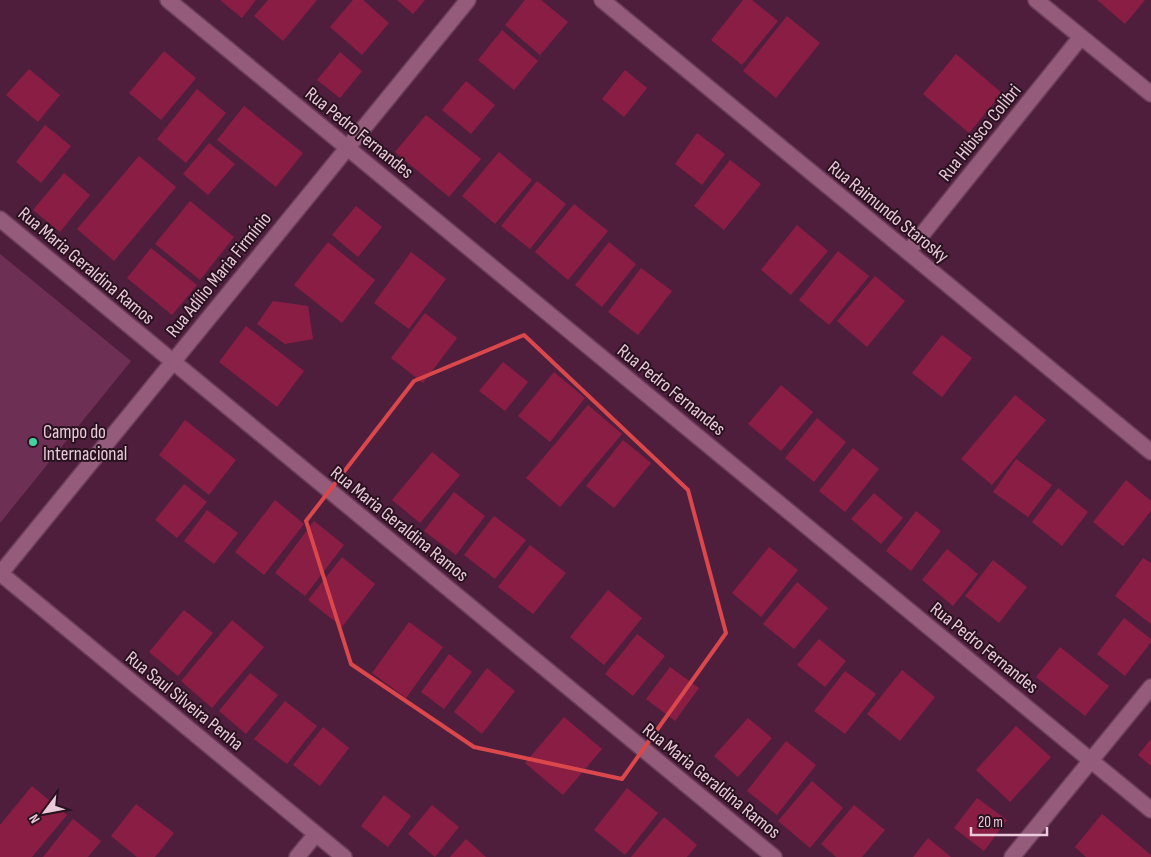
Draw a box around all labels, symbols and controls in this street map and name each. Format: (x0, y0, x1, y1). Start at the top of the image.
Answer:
street label: Rua Hibisco Colibri (934, 80, 1026, 186)
street label: Rua Pedro Fernandes (300, 82, 418, 184)
street label: Rua Raimundo Starosky (823, 156, 954, 268)
street label: Rua Maria Geraldina Ramos (13, 202, 159, 330)
street label: Rua Adílio Maria Firmínio (162, 208, 277, 342)
street label: Rua Pedro Fernandes (612, 339, 730, 441)
place label: Campo do Internacional (43, 421, 127, 466)
marker: Campo do Internacional (27, 436, 39, 448)
street label: Rua Maria Geraldina Ramos (325, 461, 473, 587)
street label: Rua Pedro Fernandes (925, 597, 1043, 699)
street label: Rua Saul Silveira Penha (120, 647, 248, 756)
street label: Rua Maria Geraldina Ramos (637, 718, 785, 844)
north arrow (20, 787, 70, 837)
scale bar (971, 804, 1047, 836)
text: N (25, 811, 44, 826)
text: 20 m (978, 813, 1003, 832)

